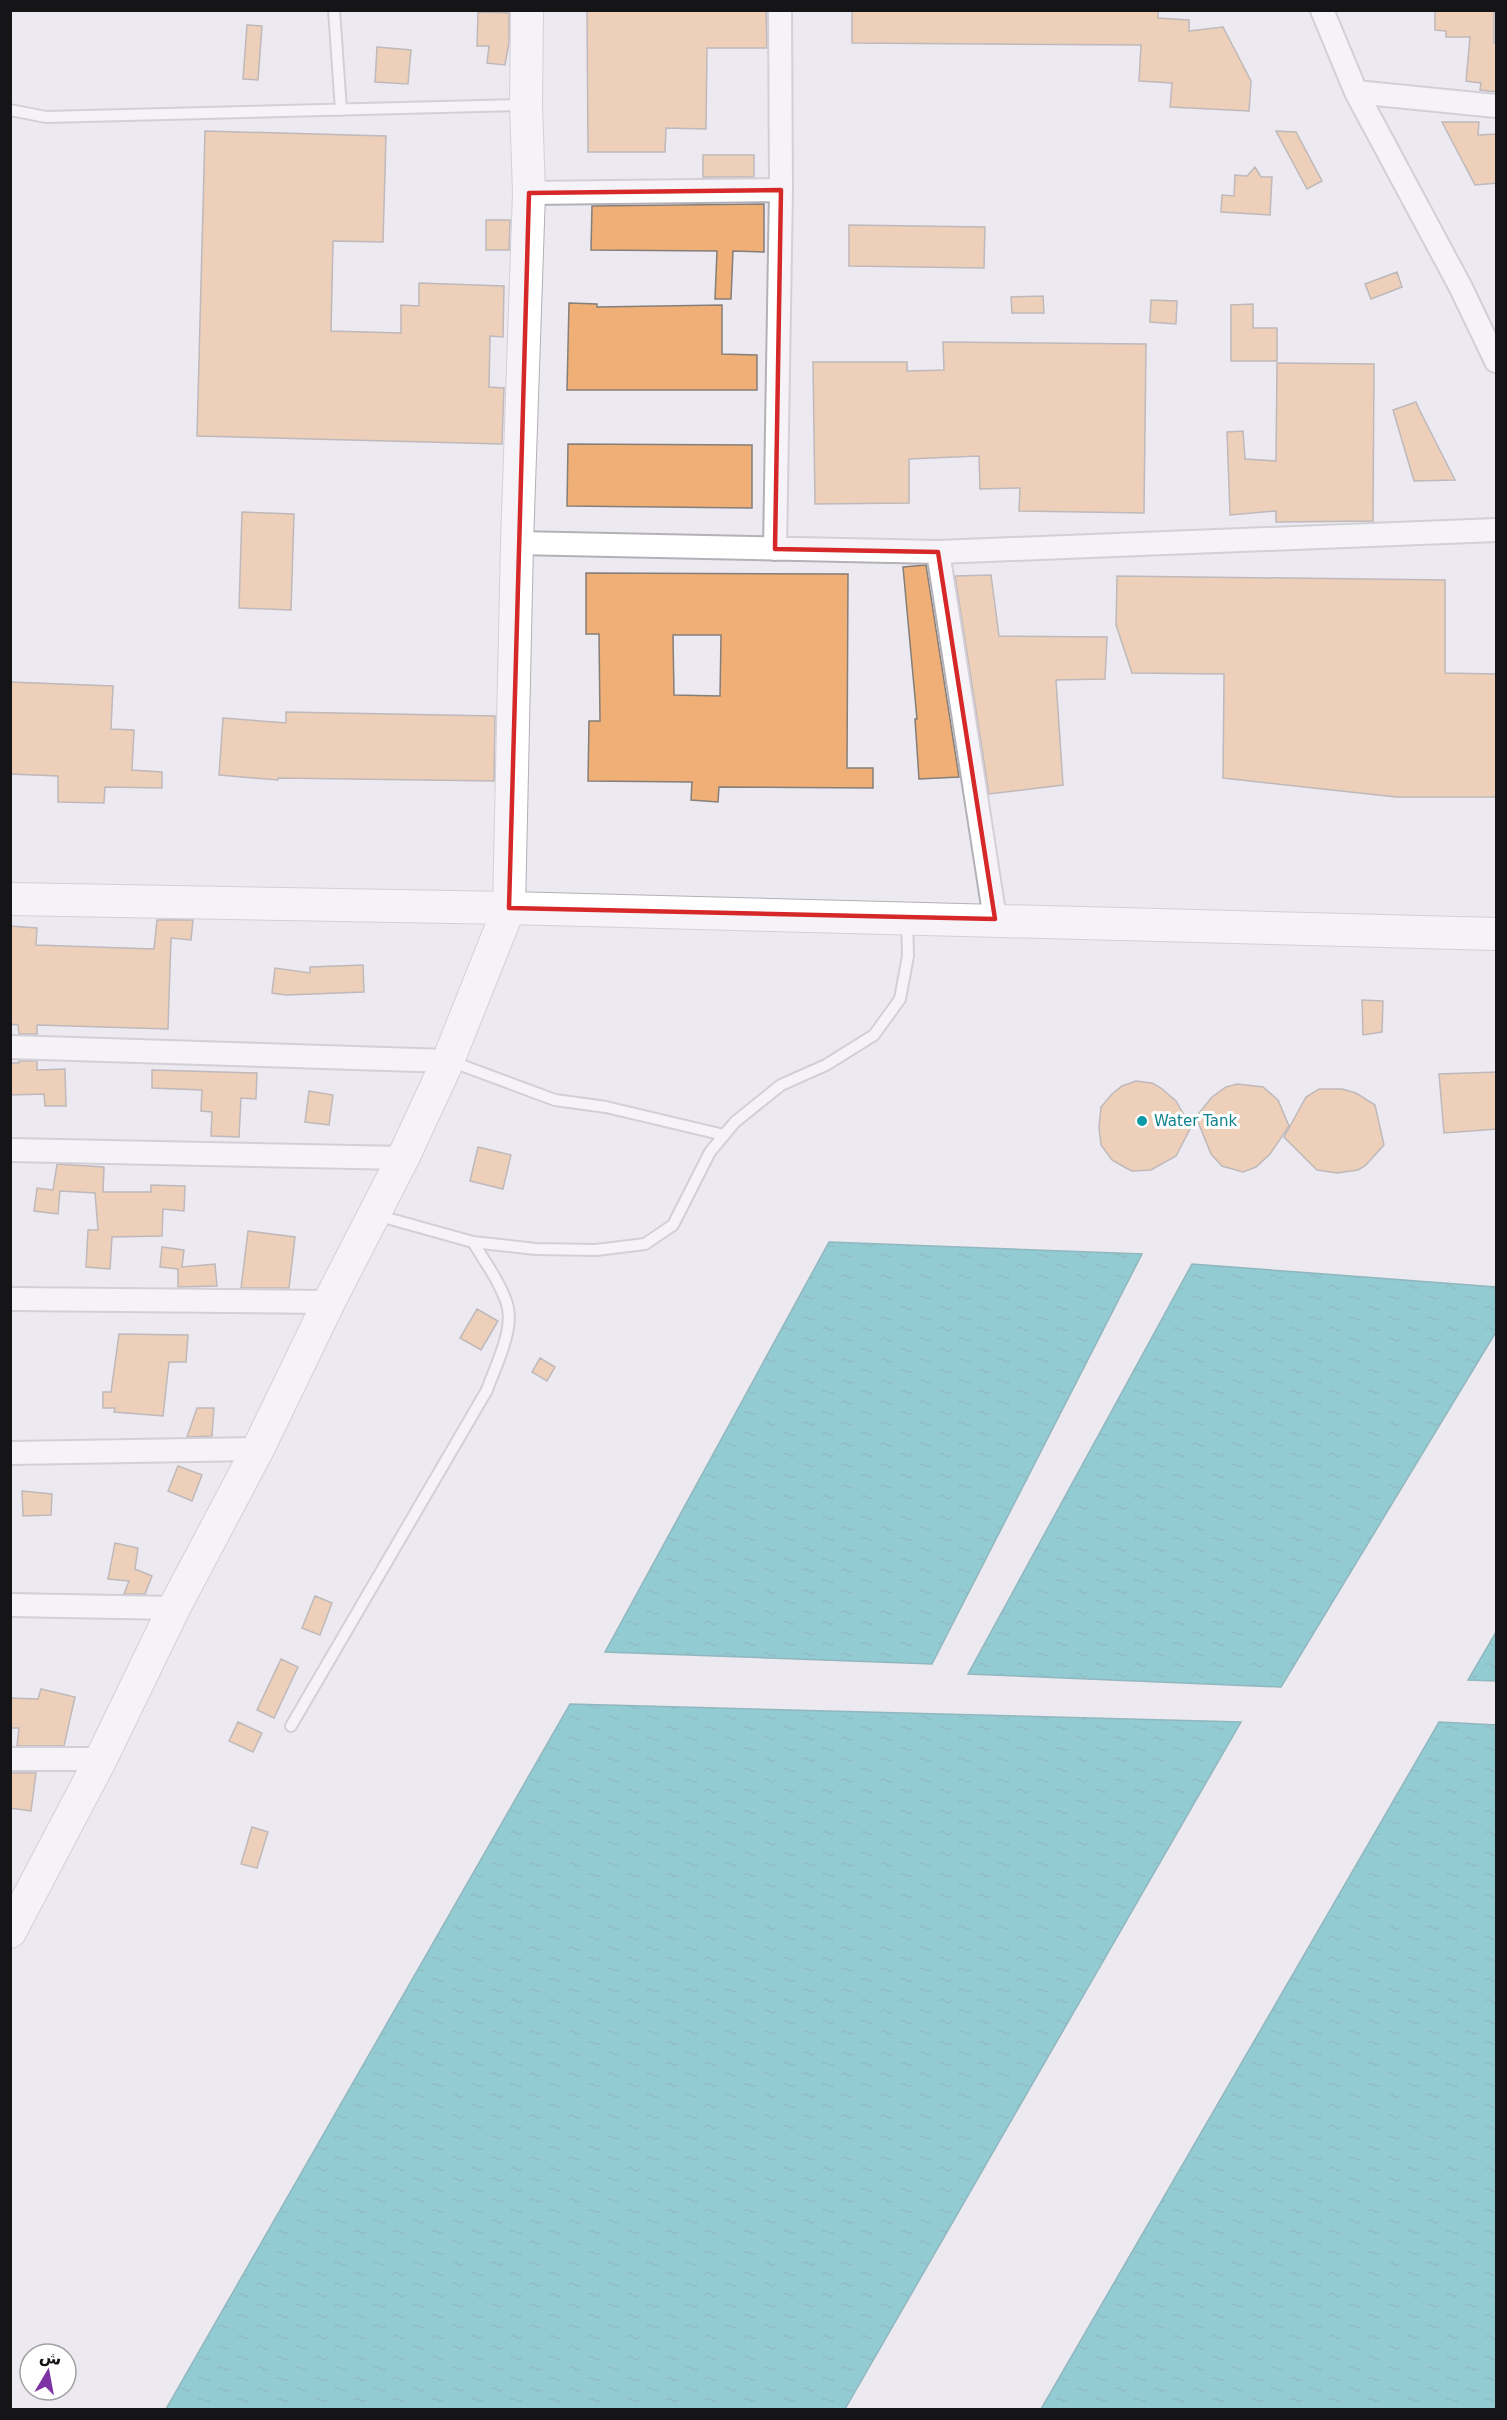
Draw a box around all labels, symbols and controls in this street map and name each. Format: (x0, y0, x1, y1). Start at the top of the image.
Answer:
place label: Water Tank (1154, 1112, 1237, 1130)
marker: Water Tank (1135, 1114, 1149, 1128)
north arrow (18, 2342, 78, 2402)
text: ش (38, 2346, 63, 2369)

